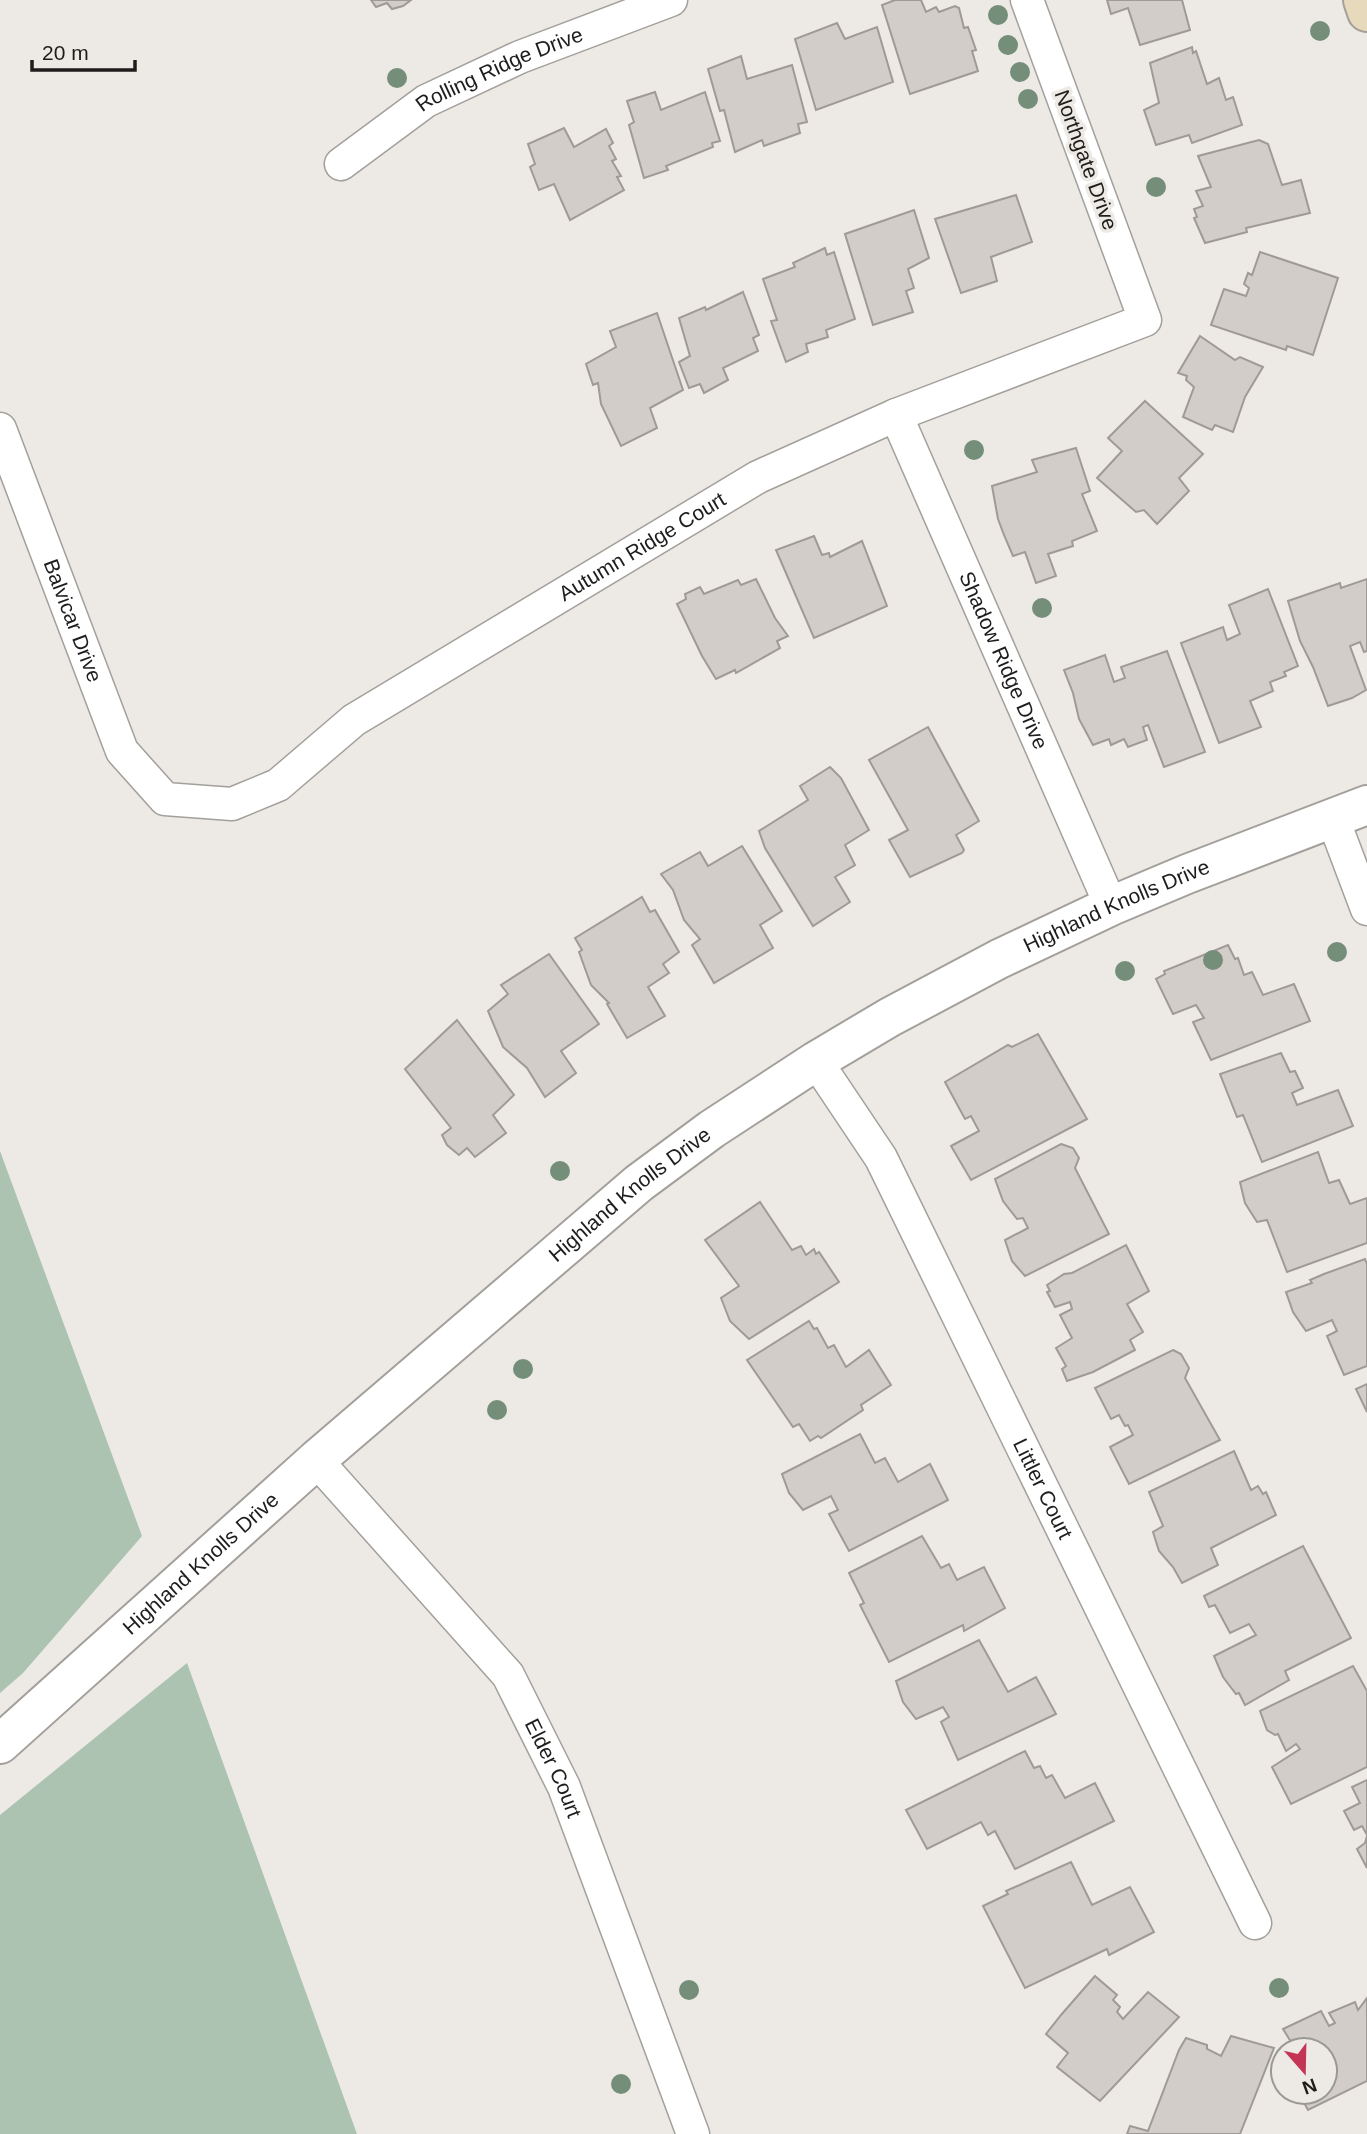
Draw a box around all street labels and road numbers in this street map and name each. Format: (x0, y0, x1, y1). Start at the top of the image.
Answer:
street label: Rolling Ridge Drive (411, 22, 586, 116)
street label: Northgate Drive (1051, 87, 1122, 233)
street label: Autumn Ridge Court (554, 487, 730, 605)
street label: Balvicar Drive (39, 556, 107, 685)
street label: Shadow Ridge Drive (955, 568, 1053, 753)
street label: Highland Knolls Drive (1020, 855, 1212, 957)
street label: Highland Knolls Drive (544, 1122, 715, 1266)
street label: Littler Court (1009, 1435, 1077, 1543)
street label: Highland Knolls Drive (118, 1487, 283, 1639)
street label: Elder Court (521, 1715, 586, 1821)

